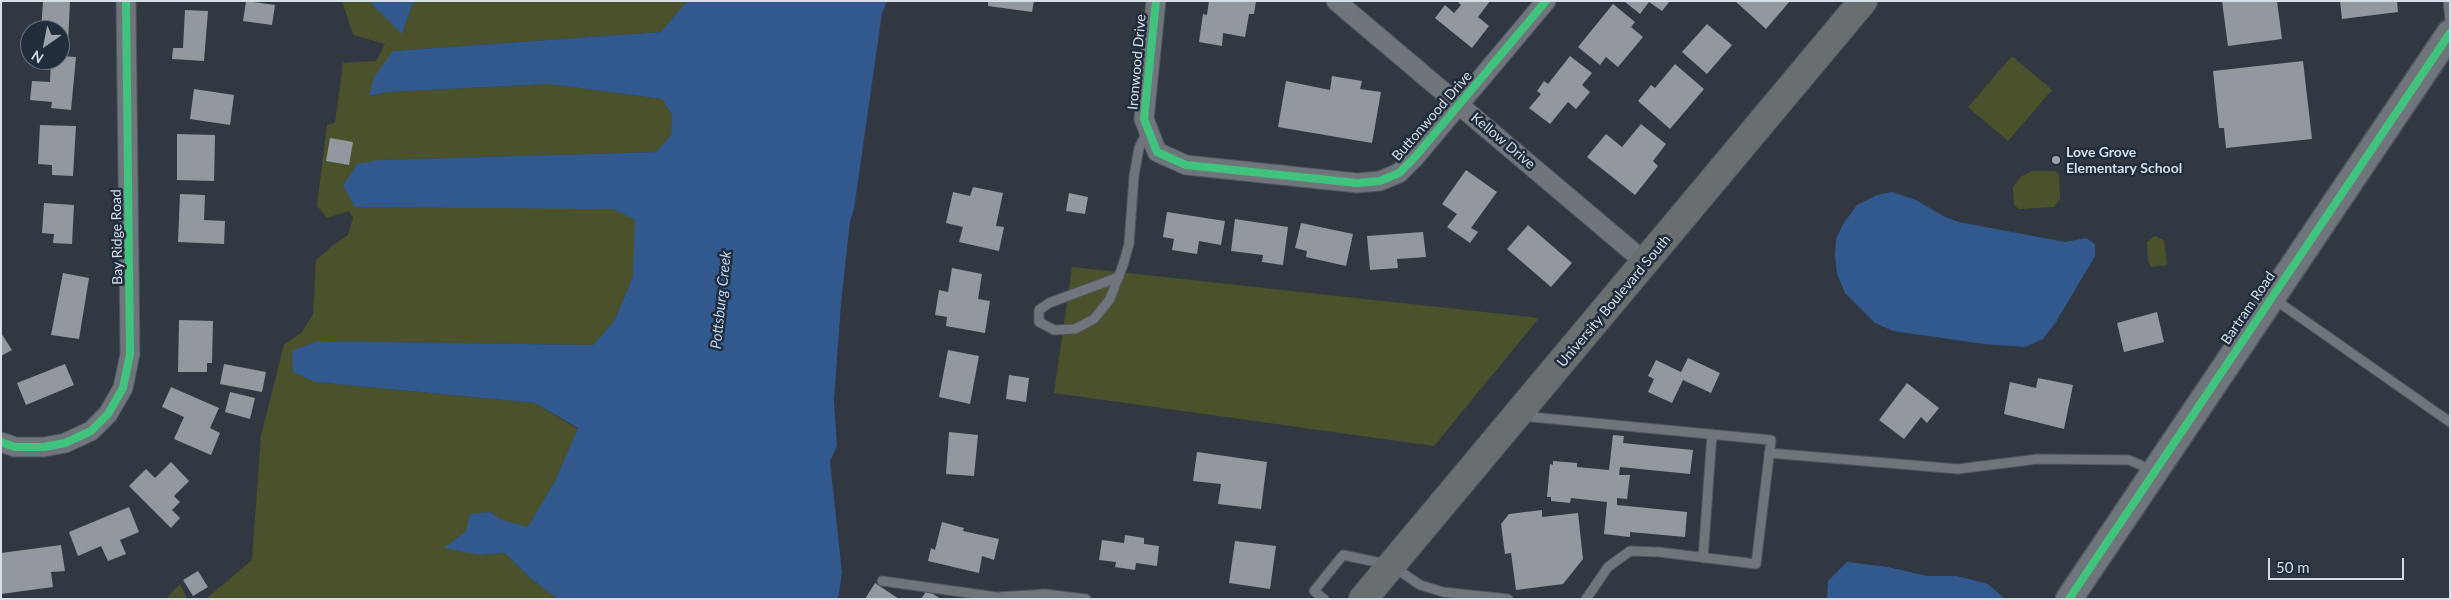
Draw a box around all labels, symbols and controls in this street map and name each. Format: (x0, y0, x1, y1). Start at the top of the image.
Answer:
street label: Ironwood Drive (1124, 13, 1150, 111)
north arrow (20, 20, 70, 70)
text: N (28, 47, 46, 67)
street label: Buttonwood Drive (1388, 68, 1476, 164)
street label: Kellow Drive (1468, 109, 1538, 173)
place label: Love Grove Elementary School (2066, 144, 2182, 176)
marker: Love Grove Elementary School (2050, 154, 2062, 166)
street label: Bay Ridge Road (108, 189, 126, 285)
street label: University Boulevard South (1554, 231, 1674, 371)
water label: Pottsburg Creek (707, 250, 735, 350)
street label: Bartram Road (2218, 268, 2278, 348)
scale bar (2271, 548, 2407, 580)
text: 50 m (2276, 558, 2310, 576)

